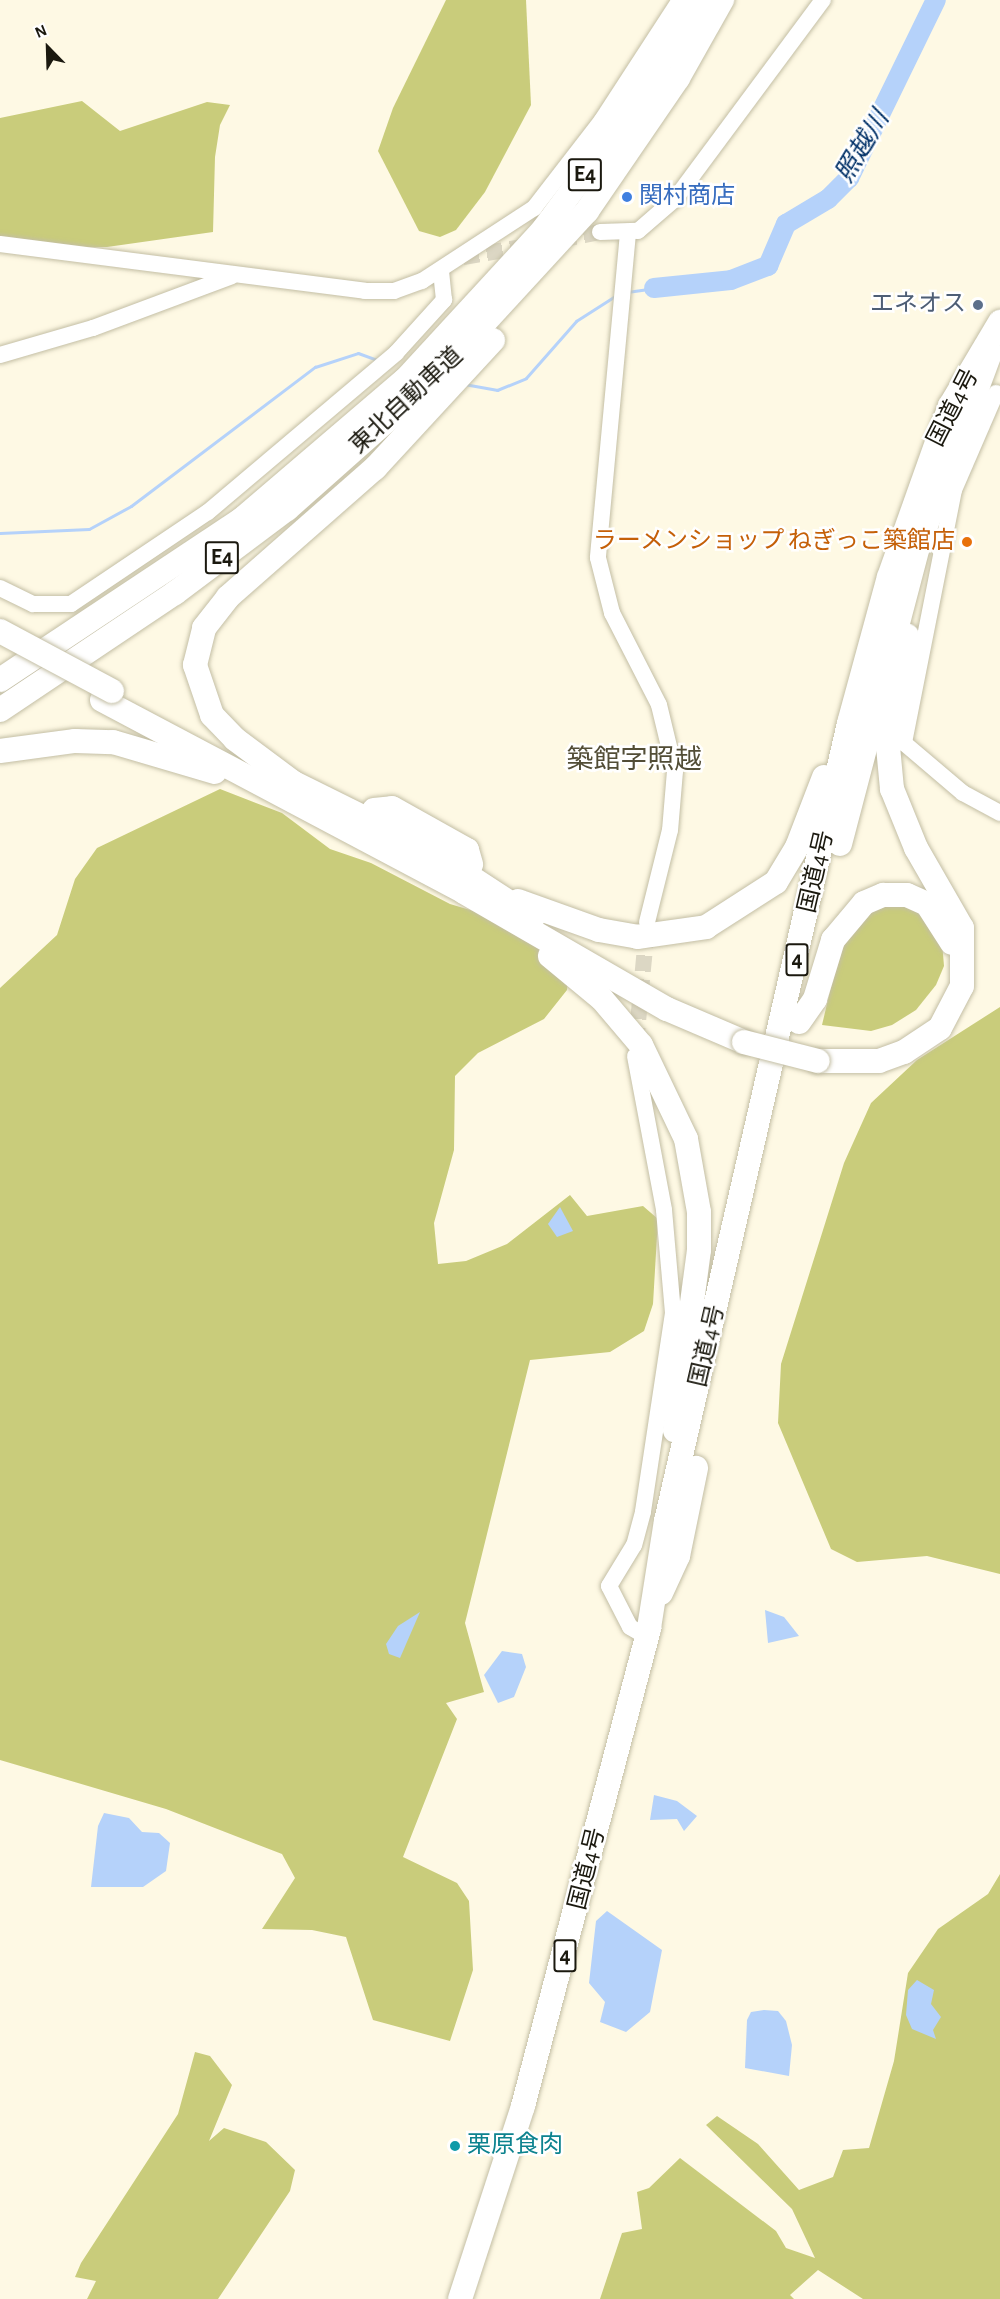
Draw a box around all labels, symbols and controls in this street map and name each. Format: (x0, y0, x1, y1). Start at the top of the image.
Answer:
north arrow (18, 18, 78, 78)
text: N (33, 22, 49, 41)
water label: 照越川 (830, 106, 896, 188)
road number: E4 (567, 156, 603, 194)
place label: 関村商店 (639, 183, 735, 211)
marker: 関村商店 (620, 190, 634, 204)
place label: エネオス (870, 291, 966, 319)
marker: エネオス (971, 298, 985, 312)
street label: 東北自動車道 (345, 341, 469, 461)
street label: 国道4号 (922, 364, 986, 452)
place label: ラーメンショップ ねぎっこ築館店 (591, 528, 955, 556)
marker: ラーメンショップ ねぎっこ築館店 (960, 535, 974, 549)
road number: E4 (204, 539, 240, 577)
district label: 築館字照越 (567, 744, 701, 776)
street label: 国道4号 (794, 828, 840, 916)
road number: 4 (785, 941, 809, 979)
street label: 国道4号 (685, 1302, 731, 1390)
street label: 国道4号 (564, 1825, 612, 1913)
road number: 4 (553, 1937, 577, 1975)
place label: 栗原食肉 (467, 2132, 563, 2160)
marker: 栗原食肉 (448, 2139, 462, 2153)

